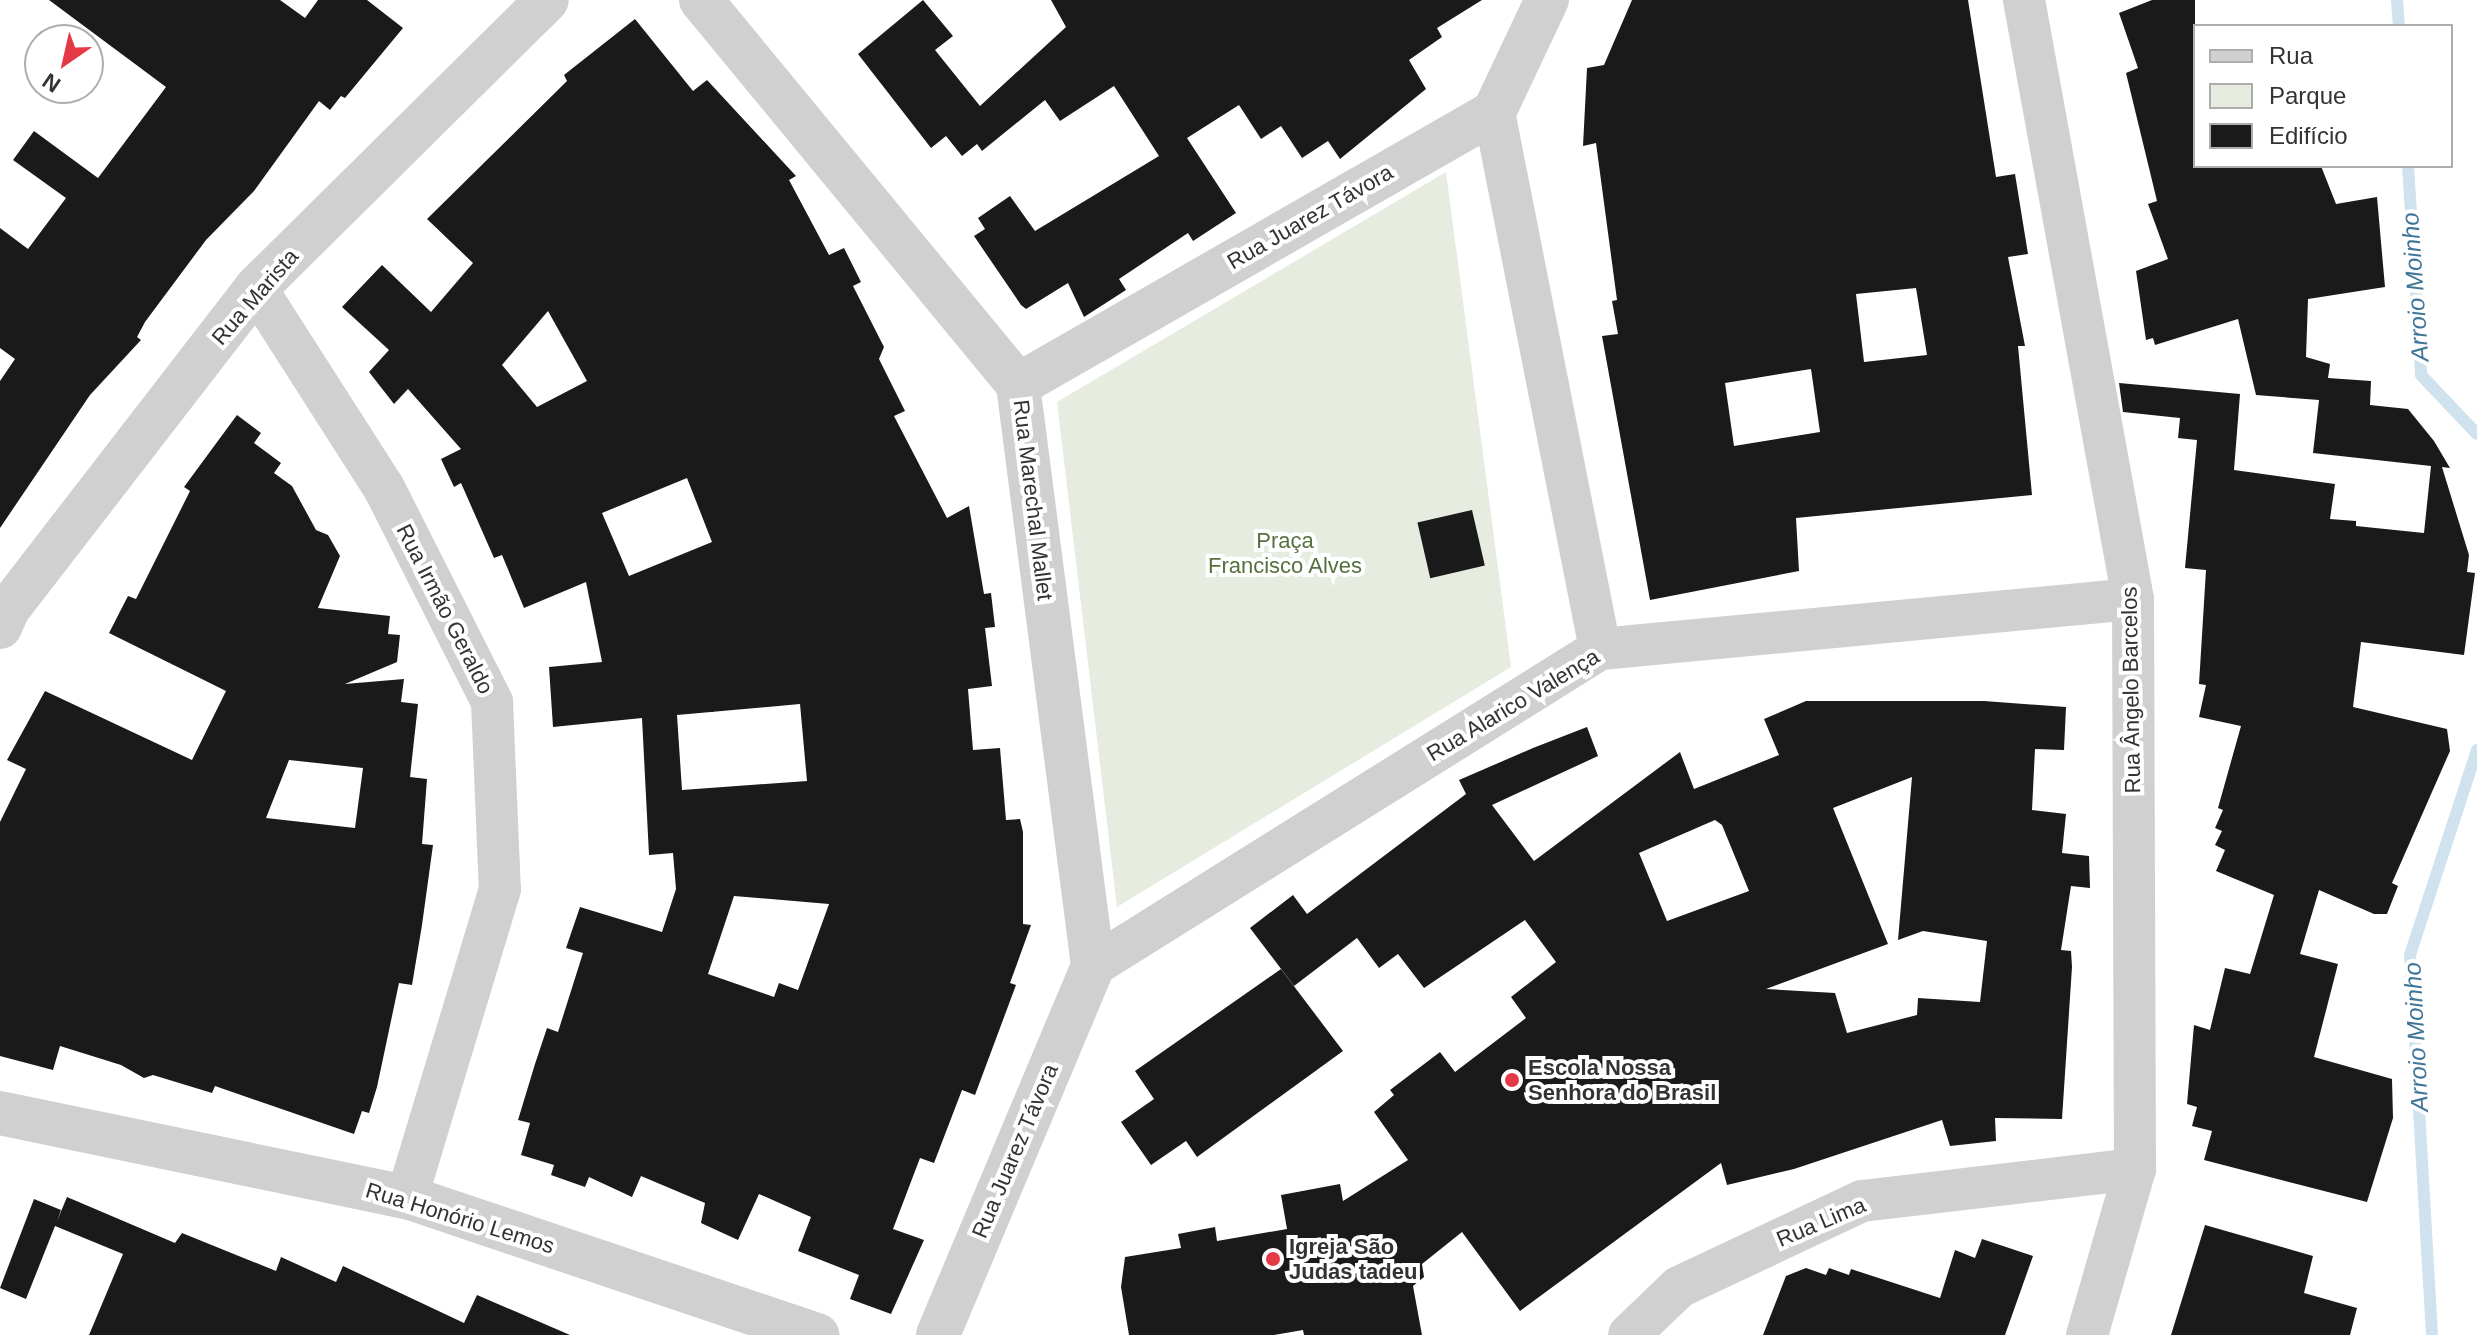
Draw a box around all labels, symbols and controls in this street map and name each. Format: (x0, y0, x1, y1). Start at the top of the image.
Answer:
north arrow (24, 24, 104, 104)
legend (2193, 24, 2453, 168)
text: Rua (2269, 42, 2313, 69)
text: N (38, 68, 65, 97)
text: Parque (2269, 82, 2346, 109)
text: Edifício (2269, 122, 2348, 149)
street label: Rua Juarez Távora (1222, 159, 1398, 275)
water label: Arroio Moinho (2395, 211, 2435, 363)
street label: Rua Marista (206, 244, 304, 350)
street label: Rua Marechal Mallet (1008, 398, 1058, 602)
street label: Rua Irmão Geraldo (391, 520, 499, 698)
park label: Praça Francisco Alves (1207, 527, 1363, 578)
street label: Rua Ângelo Barcelos (2116, 586, 2146, 794)
street label: Rua Alarico Valença (1421, 643, 1605, 767)
water label: Arroio Moinho (2398, 962, 2434, 1112)
place label: Escola Nossa Senhora do Brasil (1528, 1054, 1716, 1106)
street label: Rua Juarez Távora (966, 1060, 1064, 1242)
marker: Escola Nossa Senhora do Brasil (1503, 1071, 1521, 1089)
street label: Rua Honório Lemos (363, 1177, 557, 1259)
street label: Rua Lima (1773, 1191, 1869, 1253)
place label: Igreja São Judas tadeu (1289, 1233, 1417, 1284)
marker: Igreja São Judas tadeu (1264, 1250, 1282, 1268)

